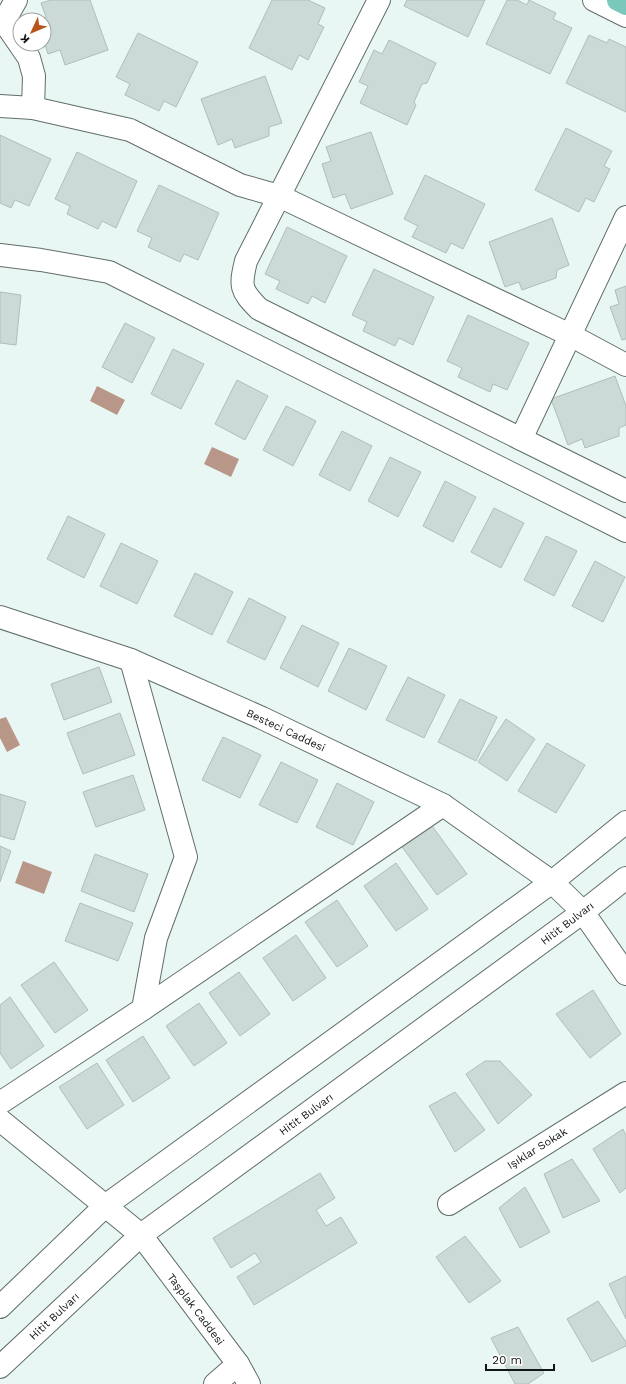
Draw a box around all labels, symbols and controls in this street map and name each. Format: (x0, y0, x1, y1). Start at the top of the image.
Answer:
north arrow (12, 12, 52, 52)
text: K (18, 31, 32, 46)
street label: Besteci Caddesi (244, 706, 327, 754)
street label: Hitit Bulvarı (538, 899, 596, 948)
street label: Hitit Bulvarı (277, 1091, 336, 1138)
street label: Işıklar Sokak (505, 1125, 570, 1172)
street label: Taşplak Caddesi (164, 1271, 227, 1348)
street label: Hitit Bulvarı (27, 1290, 82, 1343)
scale bar (486, 1346, 554, 1372)
text: 20 m (492, 1353, 522, 1367)

